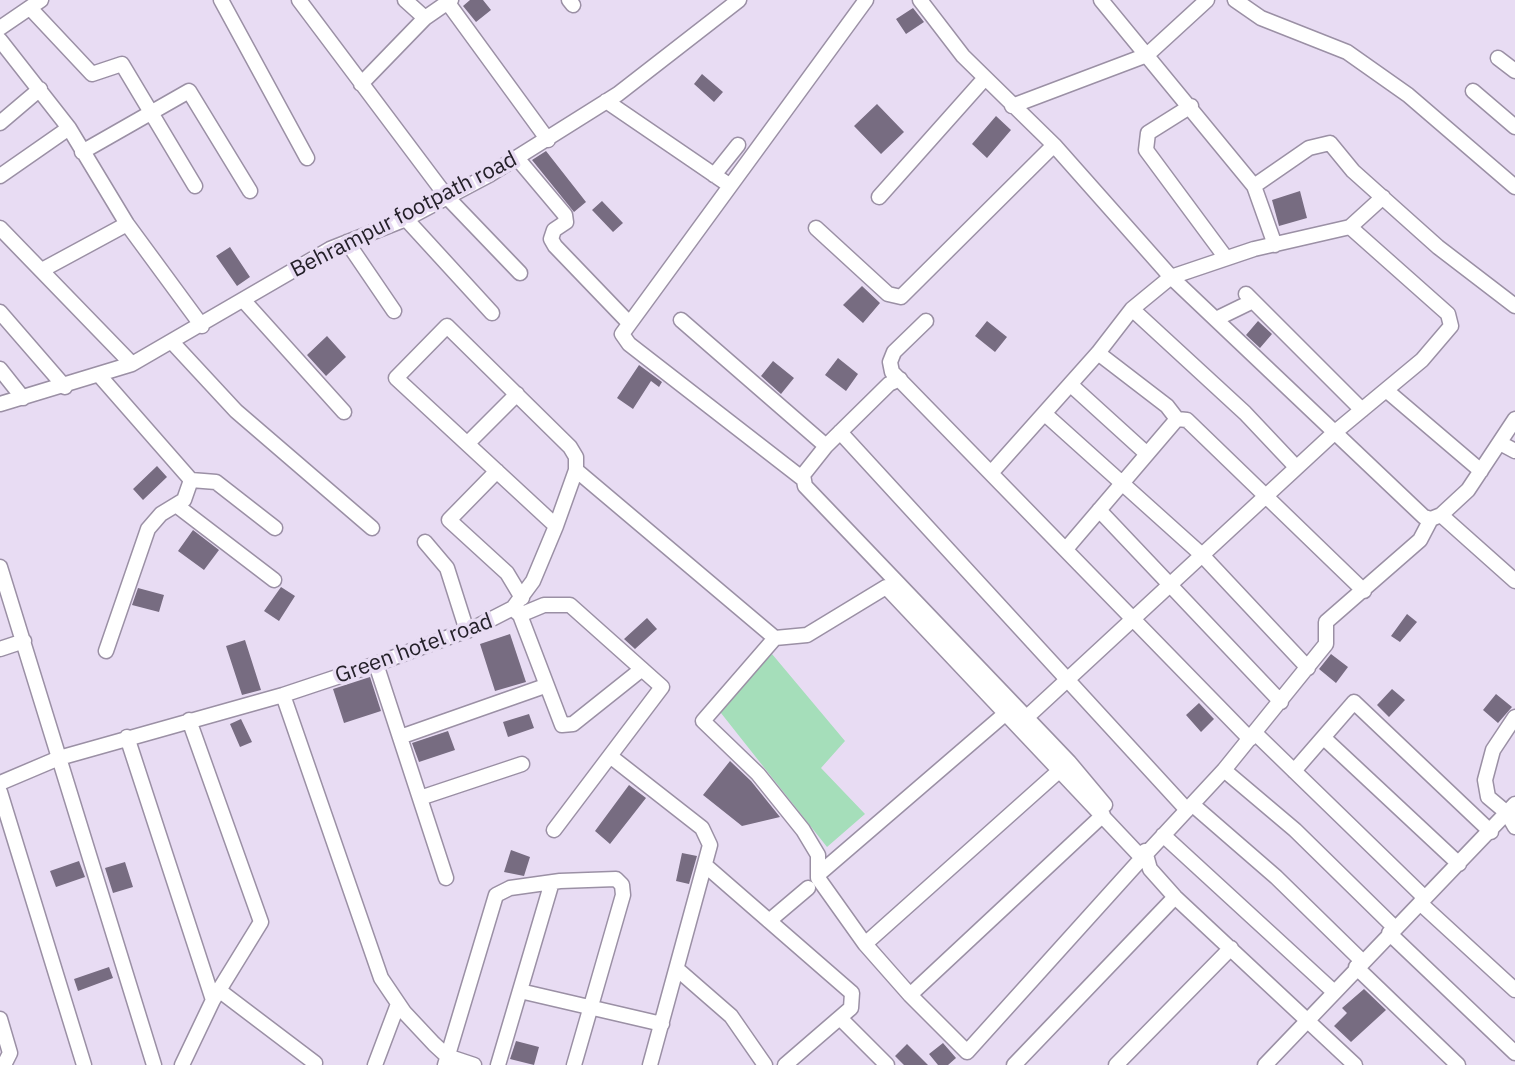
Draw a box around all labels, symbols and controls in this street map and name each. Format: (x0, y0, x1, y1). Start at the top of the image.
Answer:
street label: Behrampur footpath road (286, 146, 522, 284)
street label: Green hotel road (332, 608, 496, 690)

